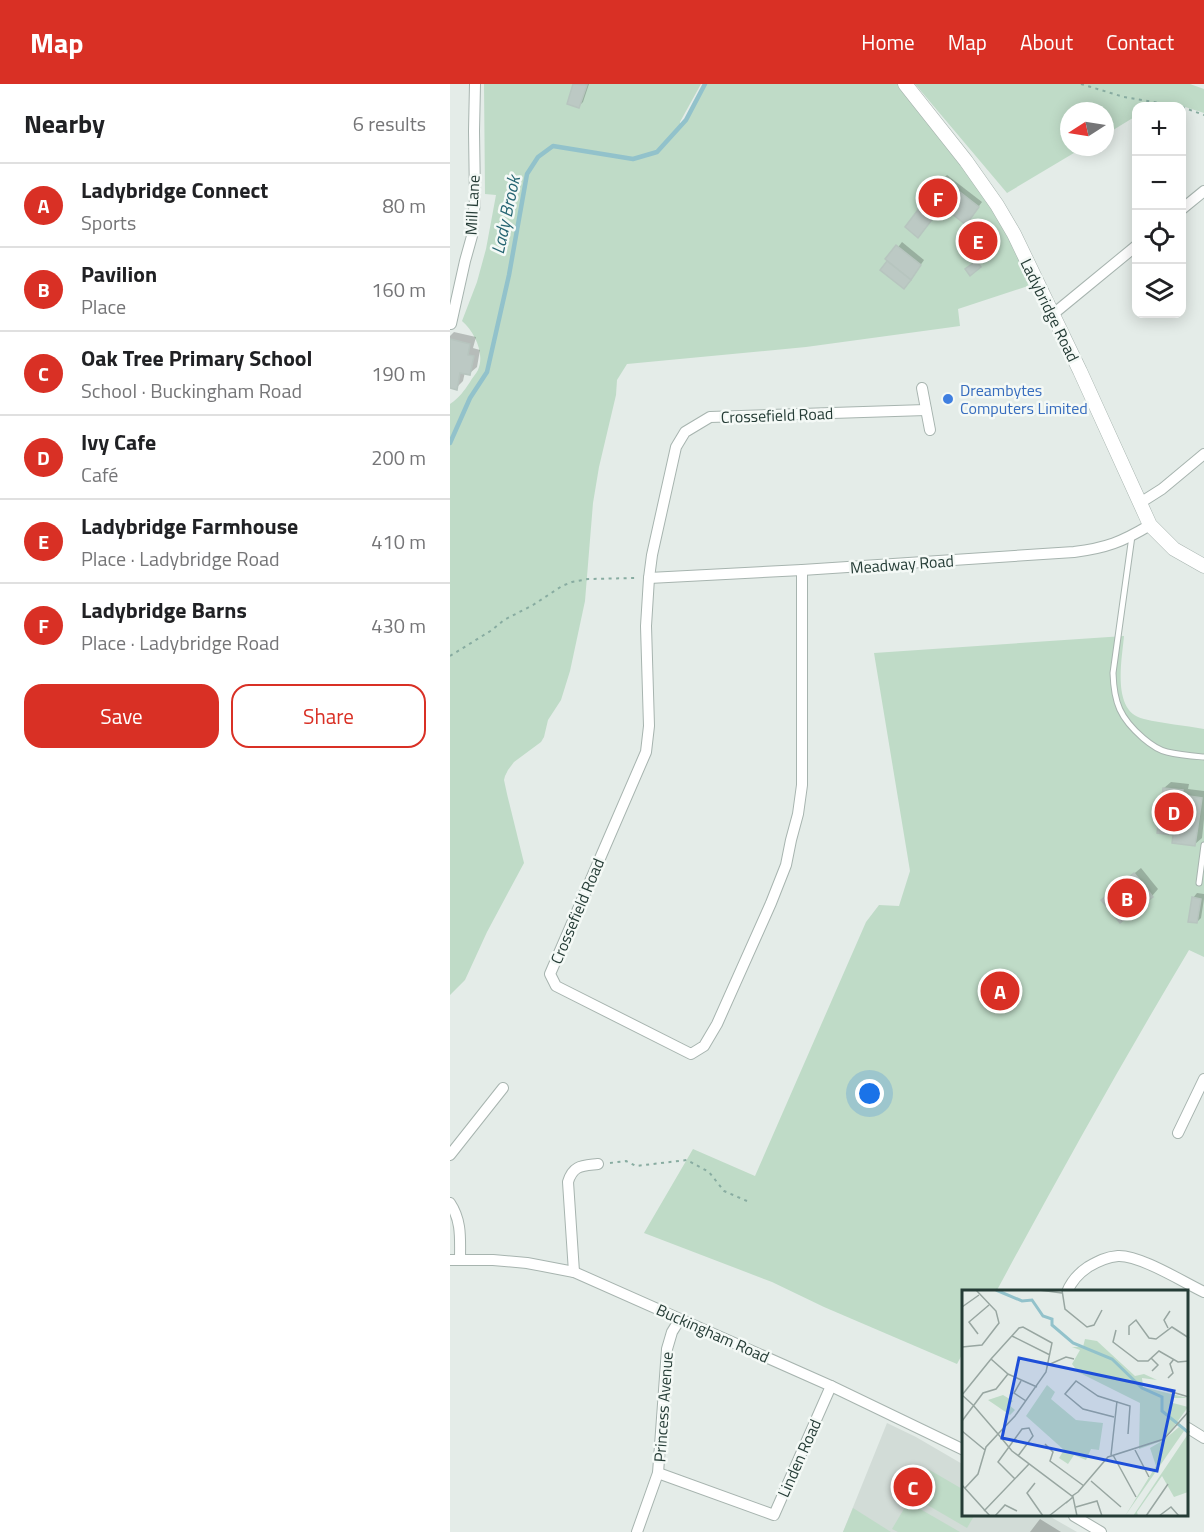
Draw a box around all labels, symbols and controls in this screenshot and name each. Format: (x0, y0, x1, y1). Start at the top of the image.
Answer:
text: Map (30, 21, 84, 64)
text: Home (861, 26, 915, 58)
text: Map (948, 26, 987, 58)
text: About (1020, 26, 1073, 58)
text: Contact (1106, 26, 1174, 58)
north arrow (1060, 102, 1114, 156)
map controls (1132, 102, 1186, 318)
button: + (1132, 102, 1186, 156)
text: Nearby (24, 104, 105, 143)
text: 6 results (353, 108, 426, 139)
button: − (1132, 156, 1186, 210)
water label: Lady Brook (484, 171, 527, 257)
text: Ladybridge Connect (81, 173, 268, 207)
street label: Mill Lane (458, 174, 486, 236)
pin: F (918, 176, 958, 220)
text: A (37, 190, 50, 221)
text: 80 m (382, 190, 426, 221)
text: Sports (81, 207, 136, 238)
button: locate (1132, 210, 1186, 264)
pin: E (958, 218, 998, 264)
street label: Ladybridge Road (1015, 254, 1085, 366)
text: Pavilion (81, 257, 157, 291)
button: layers (1132, 264, 1186, 318)
text: B (37, 274, 50, 305)
text: 160 m (371, 274, 426, 305)
text: Place (81, 291, 126, 322)
text: Oak Tree Primary School (81, 341, 313, 375)
text: C (38, 358, 49, 389)
text: 190 m (371, 358, 426, 389)
text: School · Buckingham Road (81, 375, 302, 406)
place label: Dreambytes Computers Limited (960, 378, 1088, 420)
marker: Dreambytes Computers Limited (941, 392, 955, 406)
street label: Crossefield Road (720, 401, 834, 429)
text: Ivy Cafe (81, 425, 156, 459)
text: D (37, 442, 50, 473)
text: 200 m (371, 442, 426, 473)
text: Café (81, 459, 118, 490)
text: Ladybridge Farmhouse (81, 509, 298, 543)
text: E (38, 526, 49, 557)
text: 410 m (371, 526, 426, 557)
text: Place · Ladybridge Road (81, 543, 280, 574)
street label: Meadway Road (849, 548, 955, 580)
text: Ladybridge Barns (81, 593, 247, 627)
text: F (38, 610, 49, 641)
text: 430 m (371, 610, 426, 641)
text: Place · Ladybridge Road (81, 627, 280, 658)
button: Save (24, 684, 219, 748)
button: Share (231, 684, 426, 748)
pin: D (1154, 790, 1194, 834)
street label: Crossefield Road (544, 854, 610, 968)
pin: B (1108, 876, 1146, 920)
pin: A (980, 968, 1020, 1014)
your location (855, 1079, 884, 1108)
inset map (962, 1290, 1189, 1517)
street label: Buckingham Road (653, 1297, 773, 1369)
street label: Princess Avenue (647, 1351, 679, 1463)
street label: Linden Road (771, 1415, 827, 1501)
pin: C (894, 1464, 932, 1510)

